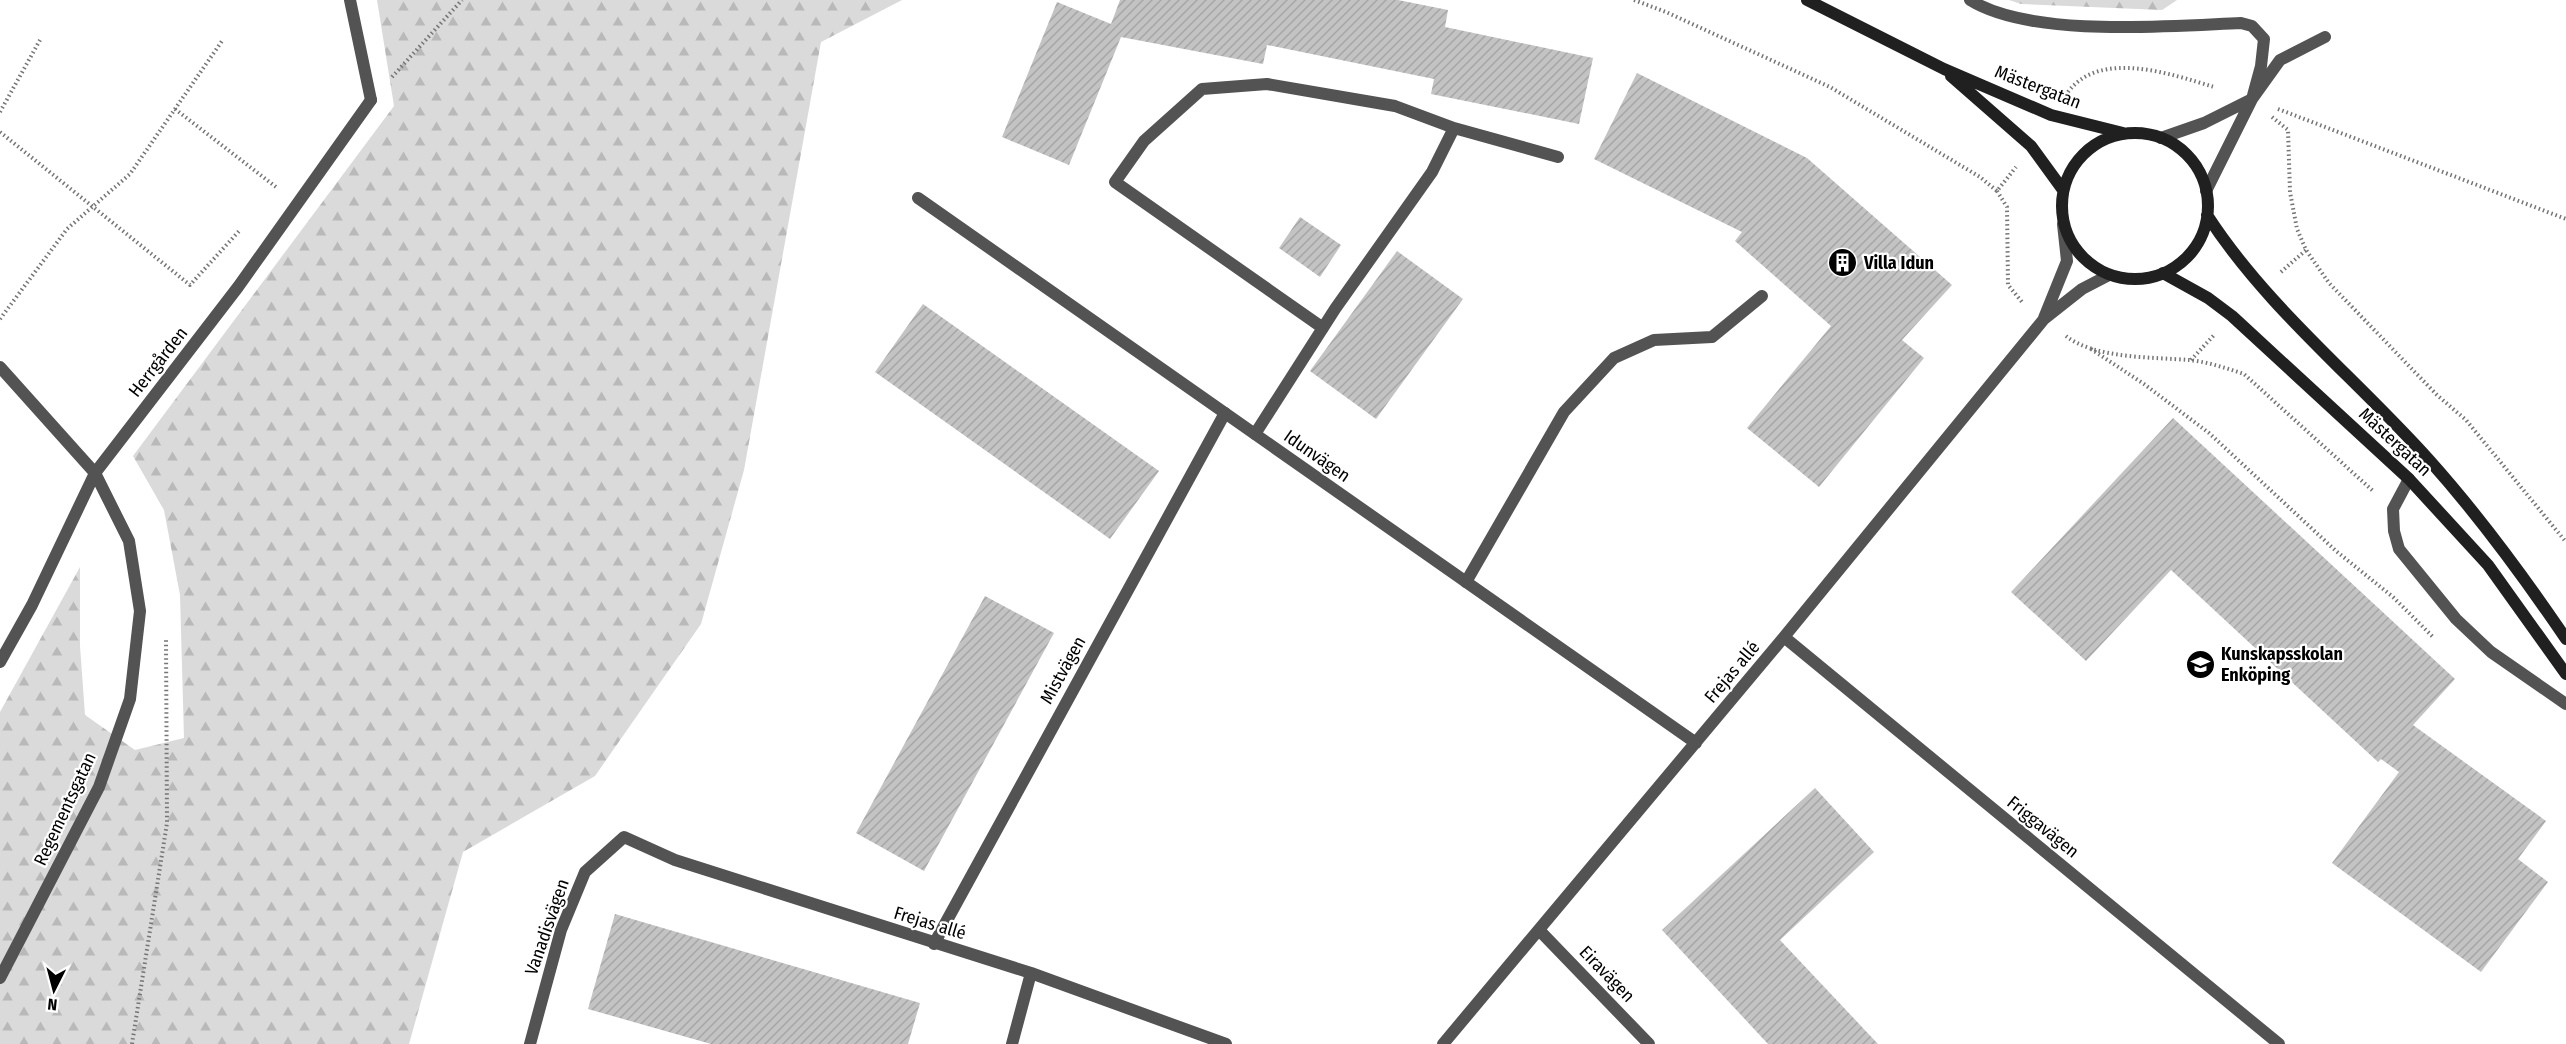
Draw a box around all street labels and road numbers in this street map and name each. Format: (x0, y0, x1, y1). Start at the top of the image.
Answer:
street label: Mästergatan (1992, 60, 2084, 114)
street label: Herrgården (124, 323, 192, 401)
street label: Mästergatan (2354, 403, 2436, 481)
street label: Idunvägen (1280, 425, 1354, 487)
street label: Mistvägen (1035, 632, 1091, 708)
street label: Frejas allé (1700, 636, 1764, 707)
street label: Regementsgatan (29, 749, 101, 869)
street label: Friggavägen (2003, 791, 2083, 863)
street label: Vanadisvägen (520, 876, 574, 978)
street label: Frejas allé (891, 902, 969, 944)
street label: Eiravägen (1575, 941, 1639, 1007)

